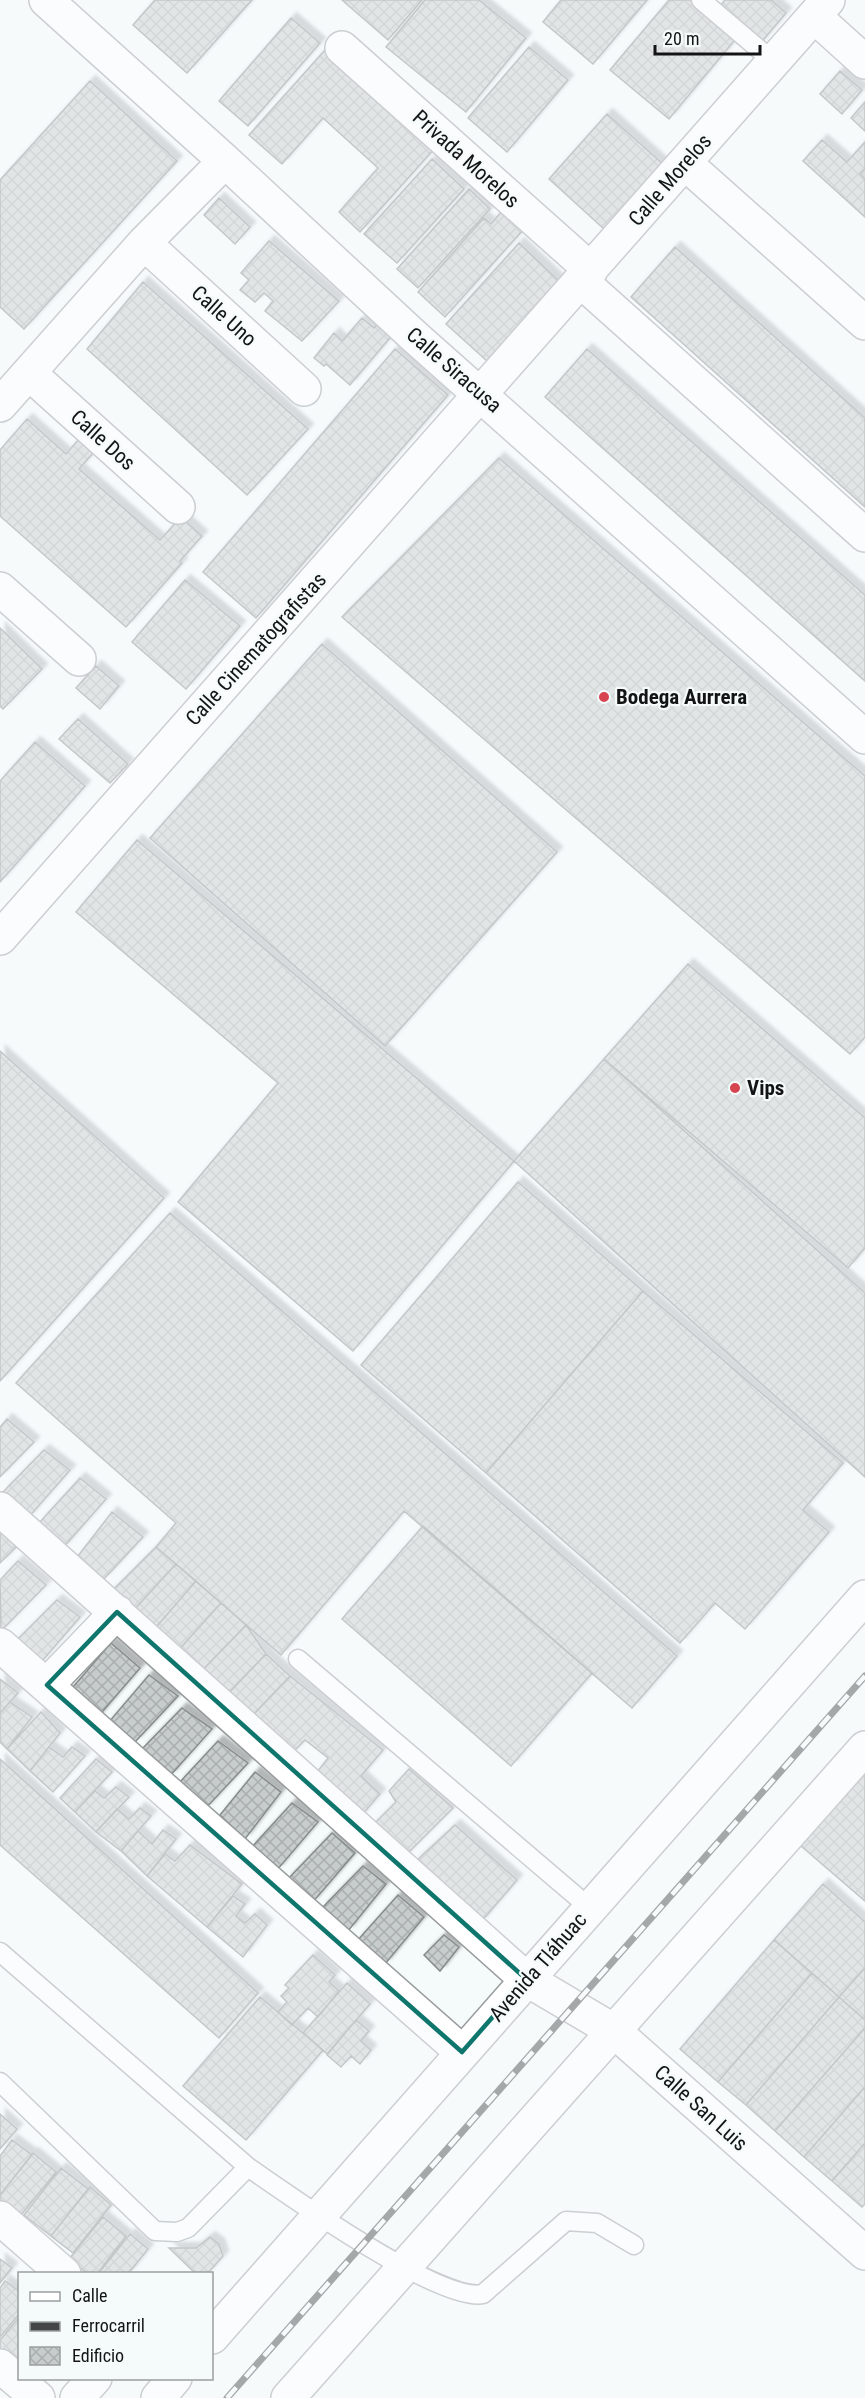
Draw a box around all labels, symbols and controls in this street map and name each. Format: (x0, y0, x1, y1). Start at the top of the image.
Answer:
scale bar (655, 18, 760, 56)
text: 20 m (664, 28, 699, 49)
street label: Privada Morelos (408, 105, 524, 213)
street label: Calle Morelos (624, 129, 716, 231)
street label: Calle Uno (187, 281, 261, 351)
street label: Calle Siracusa (402, 322, 506, 418)
street label: Calle Dos (66, 405, 140, 475)
street label: Calle Cinematografistas (181, 568, 331, 730)
place label: Bodega Aurrera (616, 685, 747, 709)
marker: Bodega Aurrera (597, 690, 611, 704)
place label: Vips (747, 1076, 784, 1100)
marker: Vips (728, 1081, 742, 1095)
street label: Avenida Tláhuac (484, 1908, 592, 2026)
street label: Calle San Luis (650, 2060, 752, 2156)
legend (18, 2272, 213, 2380)
text: Calle (72, 2285, 108, 2306)
text: Ferrocarril (72, 2315, 145, 2336)
text: Edificio (72, 2345, 124, 2366)

